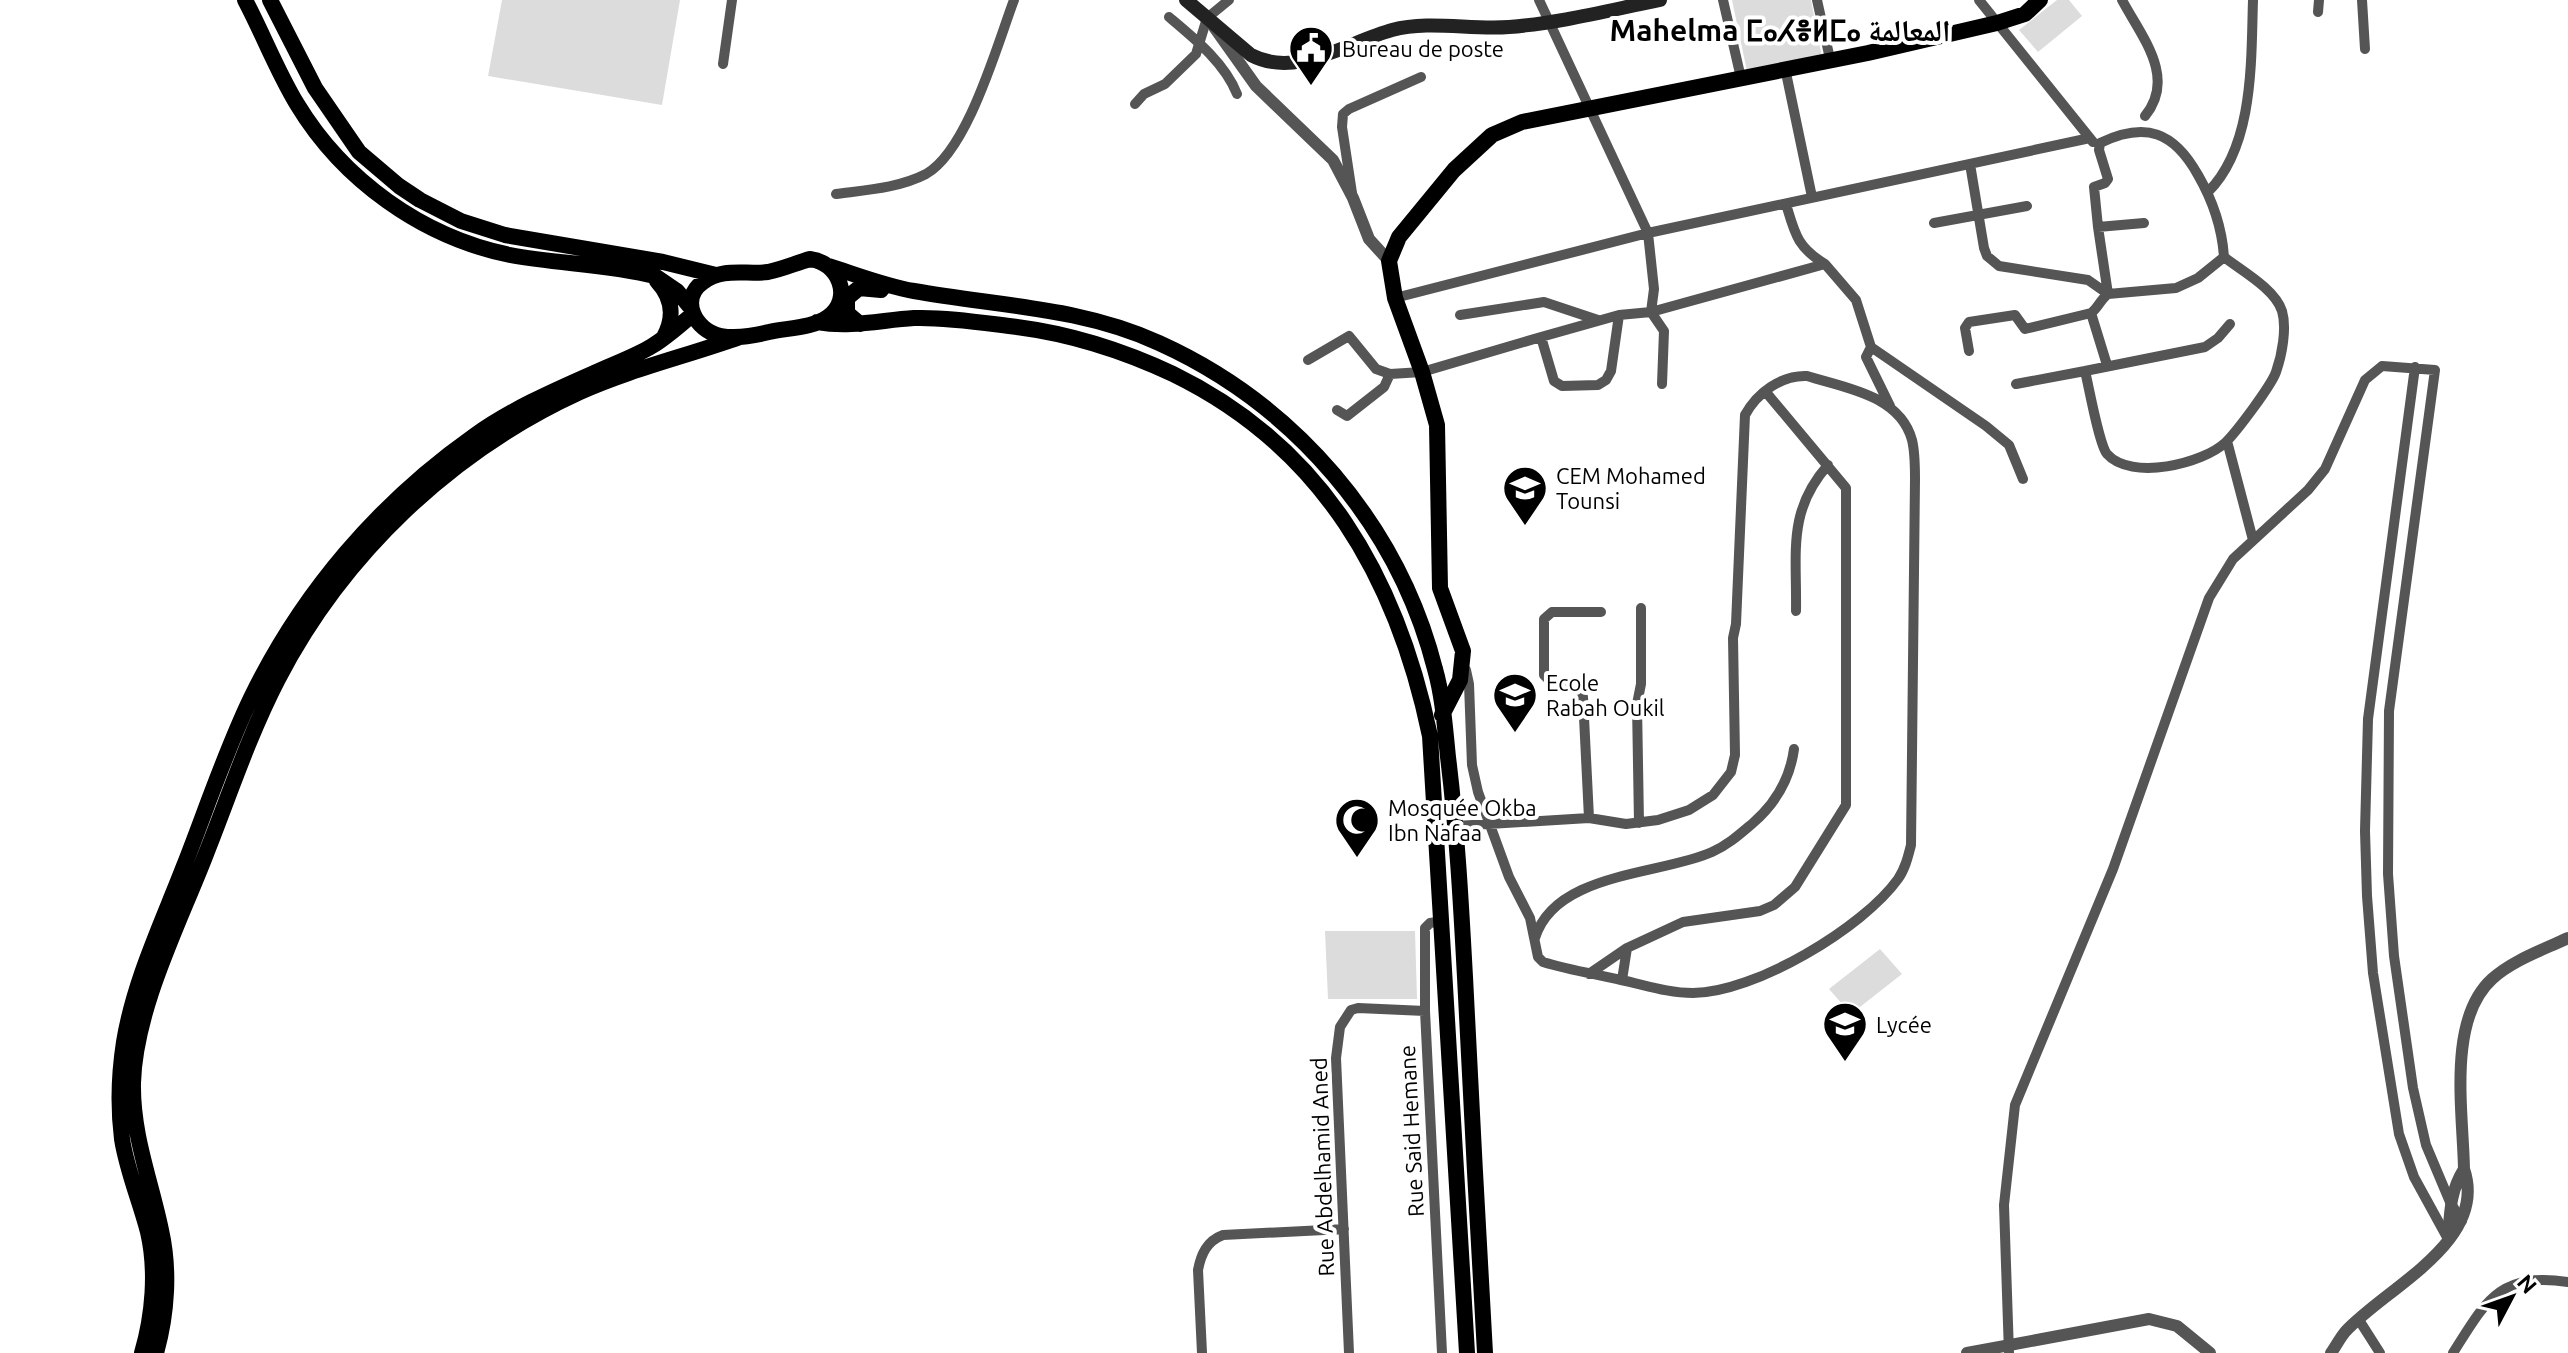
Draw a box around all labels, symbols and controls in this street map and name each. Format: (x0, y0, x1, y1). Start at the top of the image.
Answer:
district label: Mahelma ⵎⴰⵃⴻⵍⵎⴰ المعالمة (1609, 13, 1951, 47)
public building icon: Bureau de poste (1287, 24, 1335, 87)
place label: Bureau de poste (1342, 36, 1504, 61)
place label: CEM Mohamed Tounsi (1556, 463, 1706, 513)
school or university icon: CEM Mohamed Tounsi (1501, 464, 1549, 527)
place label: Ecole Rabah Oukil (1546, 670, 1665, 720)
school or university icon: Ecole Rabah Oukil (1491, 671, 1539, 734)
place label: Mosquée Okba Ibn Nafaa (1388, 795, 1537, 845)
mosque icon: Mosquée Okba Ibn Nafaa (1333, 796, 1381, 859)
school or university icon: Lycée (1821, 1000, 1869, 1063)
place label: Lycée (1876, 1012, 1932, 1037)
street label: Rue Said Hemane (1394, 1044, 1428, 1218)
street label: Rue Abdelhamid Aned (1306, 1057, 1338, 1277)
north arrow (2472, 1257, 2552, 1337)
text: N (2513, 1269, 2542, 1298)

